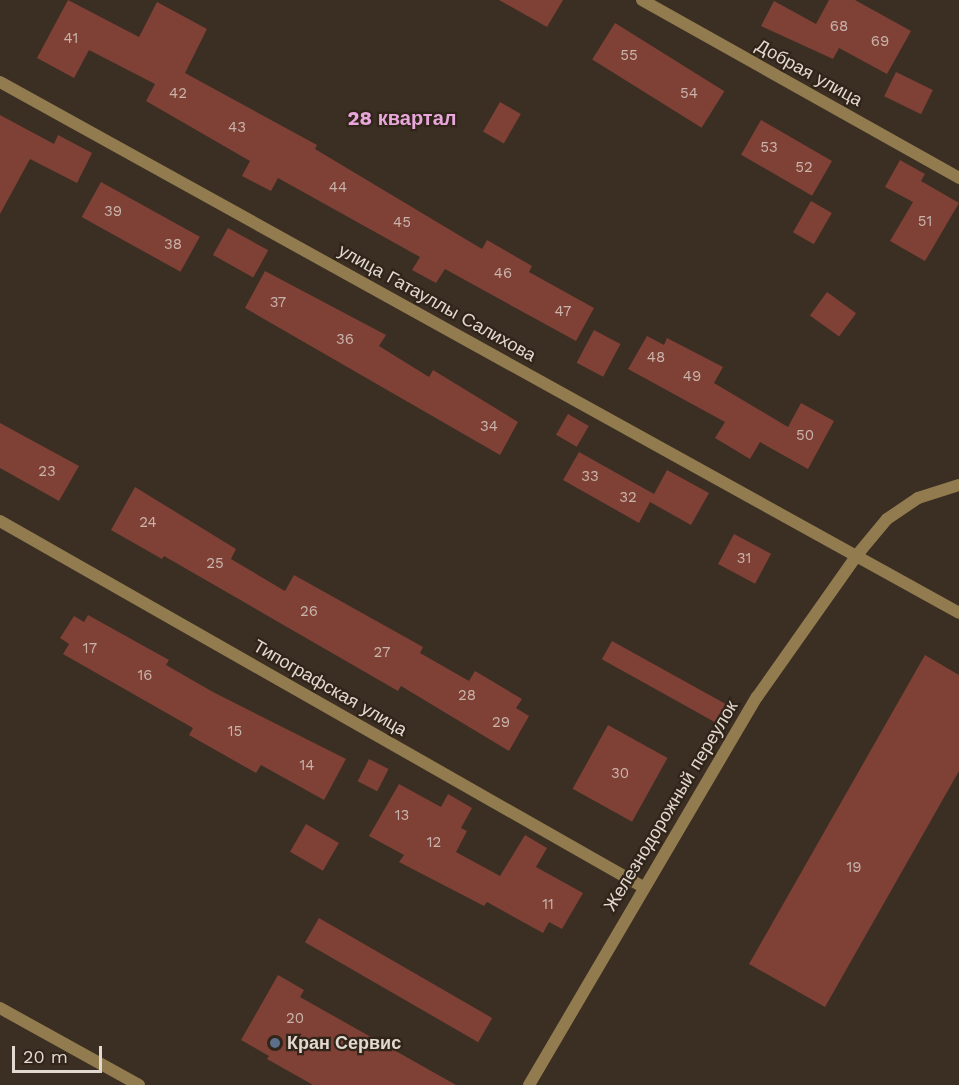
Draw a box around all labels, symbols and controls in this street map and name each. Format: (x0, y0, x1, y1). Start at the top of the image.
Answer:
house number: 68 (830, 18, 848, 36)
house number: 41 (64, 30, 78, 48)
house number: 69 (871, 33, 889, 51)
street label: Добрая улица (752, 35, 866, 111)
house number: 55 (620, 47, 638, 65)
house number: 42 (169, 85, 187, 103)
house number: 54 (680, 85, 698, 103)
district label: 28 квартал (348, 106, 456, 130)
house number: 43 (228, 119, 246, 137)
house number: 53 (760, 139, 778, 157)
house number: 52 (795, 159, 813, 177)
house number: 44 (329, 179, 347, 197)
house number: 39 (104, 203, 122, 221)
house number: 51 (918, 213, 932, 231)
house number: 45 (393, 214, 411, 232)
house number: 38 (164, 236, 182, 254)
street label: улица Гатауллы Салихова (334, 240, 540, 366)
house number: 46 (494, 265, 512, 283)
house number: 37 (270, 294, 286, 312)
house number: 47 (555, 303, 571, 321)
house number: 36 (336, 331, 354, 349)
house number: 48 (647, 349, 665, 367)
house number: 49 (683, 368, 701, 386)
house number: 34 (480, 418, 498, 436)
house number: 50 (796, 427, 814, 445)
house number: 23 (38, 463, 56, 481)
house number: 33 (581, 468, 599, 486)
house number: 32 (619, 489, 637, 507)
house number: 24 (139, 514, 157, 532)
house number: 31 (737, 550, 751, 568)
house number: 25 (206, 555, 224, 573)
house number: 26 (300, 603, 318, 621)
street label: Типографская улица (249, 635, 411, 741)
house number: 17 (83, 640, 97, 658)
house number: 27 (374, 644, 390, 662)
house number: 16 (138, 667, 152, 685)
house number: 28 (458, 687, 476, 705)
street label: Железнодорожный переулок (599, 697, 743, 915)
house number: 29 (492, 714, 510, 732)
house number: 15 (228, 723, 242, 741)
house number: 14 (299, 757, 315, 775)
house number: 30 (611, 765, 629, 783)
house number: 13 (395, 807, 409, 825)
house number: 12 (427, 834, 441, 852)
house number: 19 (846, 859, 862, 877)
house number: 11 (542, 896, 554, 914)
house number: 20 (286, 1010, 304, 1028)
place label: Кран Сервис (287, 1032, 401, 1054)
scale bar (15, 1034, 105, 1072)
marker: Кран Сервис (268, 1036, 282, 1050)
text: 20 m (23, 1046, 68, 1067)

